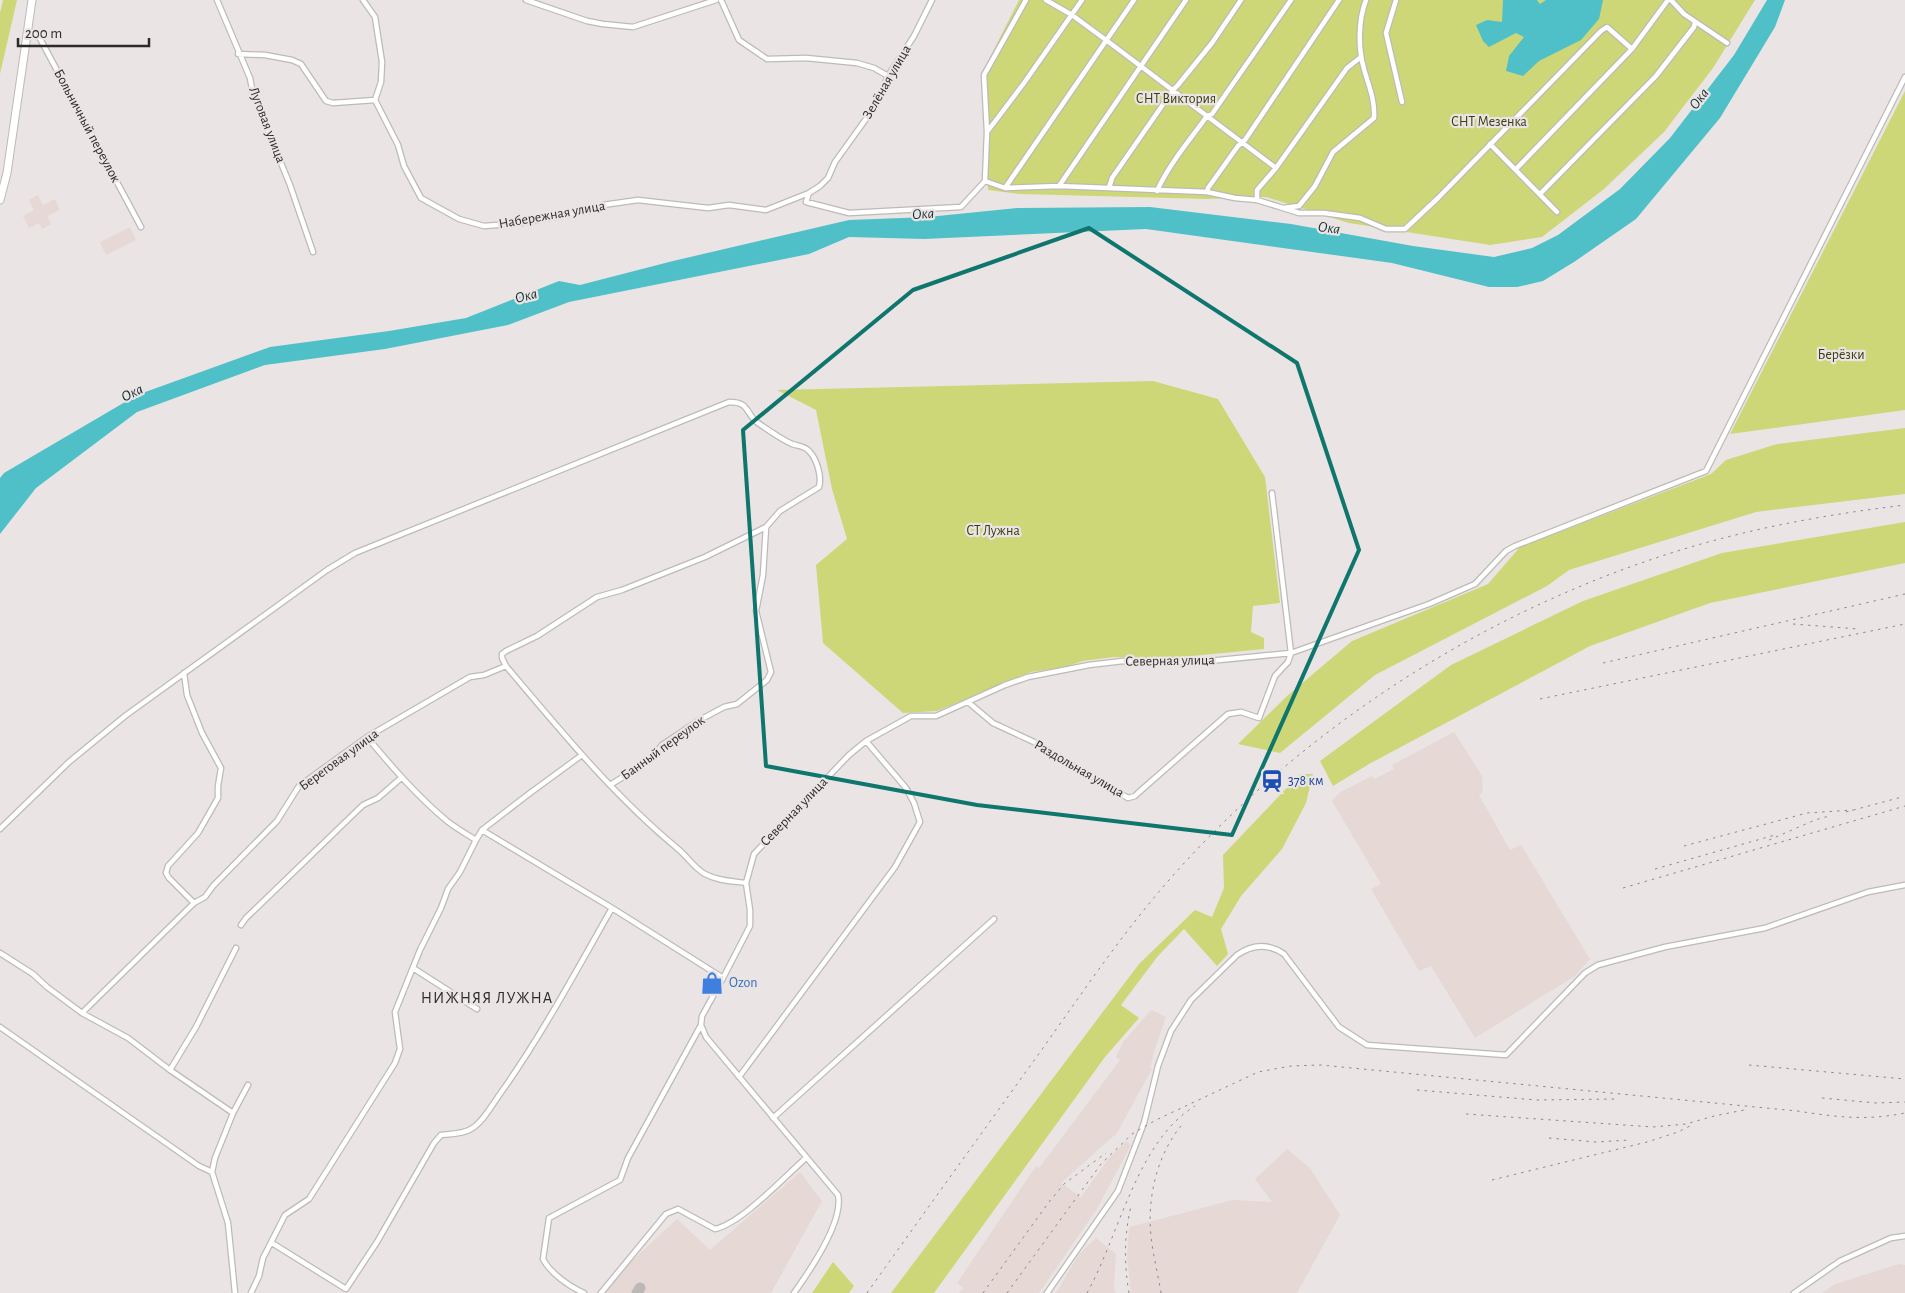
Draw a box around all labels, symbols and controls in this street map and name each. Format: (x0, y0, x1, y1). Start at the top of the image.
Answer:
scale bar (18, 15, 149, 47)
text: 200 m (25, 26, 62, 41)
street label: Зелёная улица (860, 42, 914, 121)
street label: Больничный переулок (51, 67, 123, 185)
street label: Луговая улица (246, 85, 288, 165)
water label: Ока (1686, 86, 1712, 112)
park label: СНТ Виктория (1136, 92, 1216, 106)
park label: СНТ Мезенка (1451, 115, 1528, 129)
street label: Набережная улица (498, 199, 607, 231)
water label: Ока (911, 206, 935, 222)
water label: Ока (1317, 219, 1341, 237)
water label: Ока (513, 286, 539, 306)
park label: Берёзки (1817, 348, 1865, 362)
water label: Ока (119, 381, 145, 405)
park label: СТ Лужна (966, 524, 1020, 538)
street label: Северная улица (1125, 653, 1216, 669)
street label: Банный переулок (619, 713, 708, 783)
street label: Береговая улица (297, 726, 382, 793)
street label: Раздольная улица (1032, 738, 1127, 801)
station icon: 378 км (1259, 768, 1285, 794)
street label: Северная улица (758, 774, 831, 849)
place label: 378 км (1288, 774, 1324, 788)
shop icon: Ozon (699, 970, 725, 996)
place label: Ozon (729, 976, 757, 990)
district label: НИЖНЯЯ ЛУЖНА (421, 990, 553, 1006)

